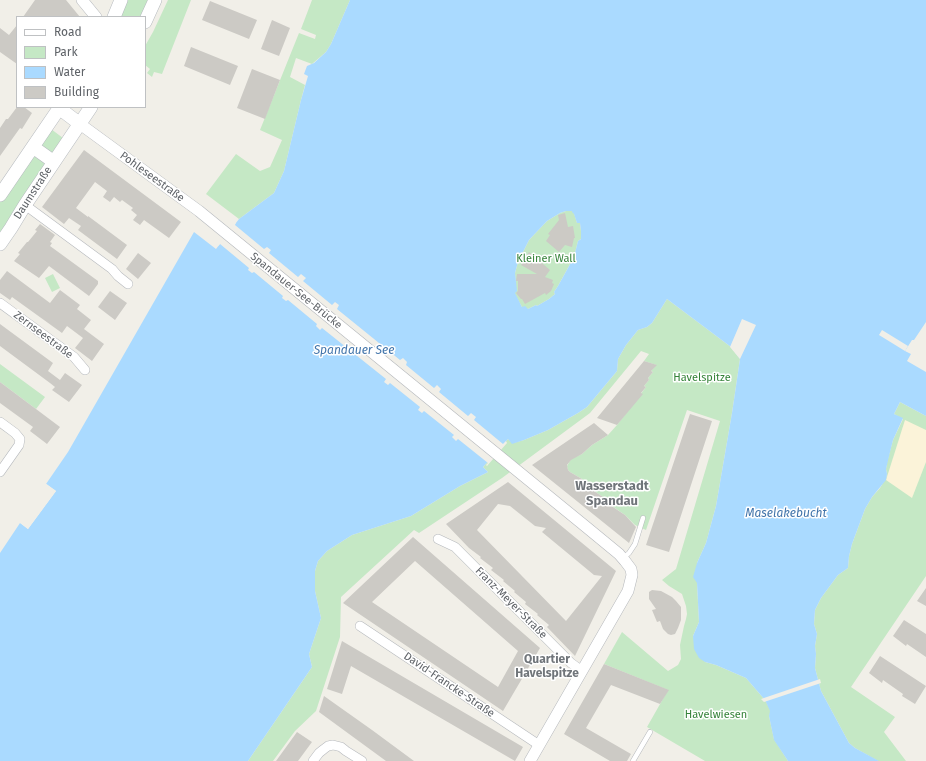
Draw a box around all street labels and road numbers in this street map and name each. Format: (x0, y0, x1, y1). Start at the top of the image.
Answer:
street label: Pohleseestraße (117, 149, 187, 205)
street label: Daumstraße (11, 164, 55, 222)
street label: Spandauer-See-Brücke (247, 250, 345, 332)
street label: Zernseestraße (11, 308, 75, 362)
street label: Franz-Meyer-Straße (472, 564, 550, 642)
street label: David-Francke-Straße (401, 650, 497, 720)

